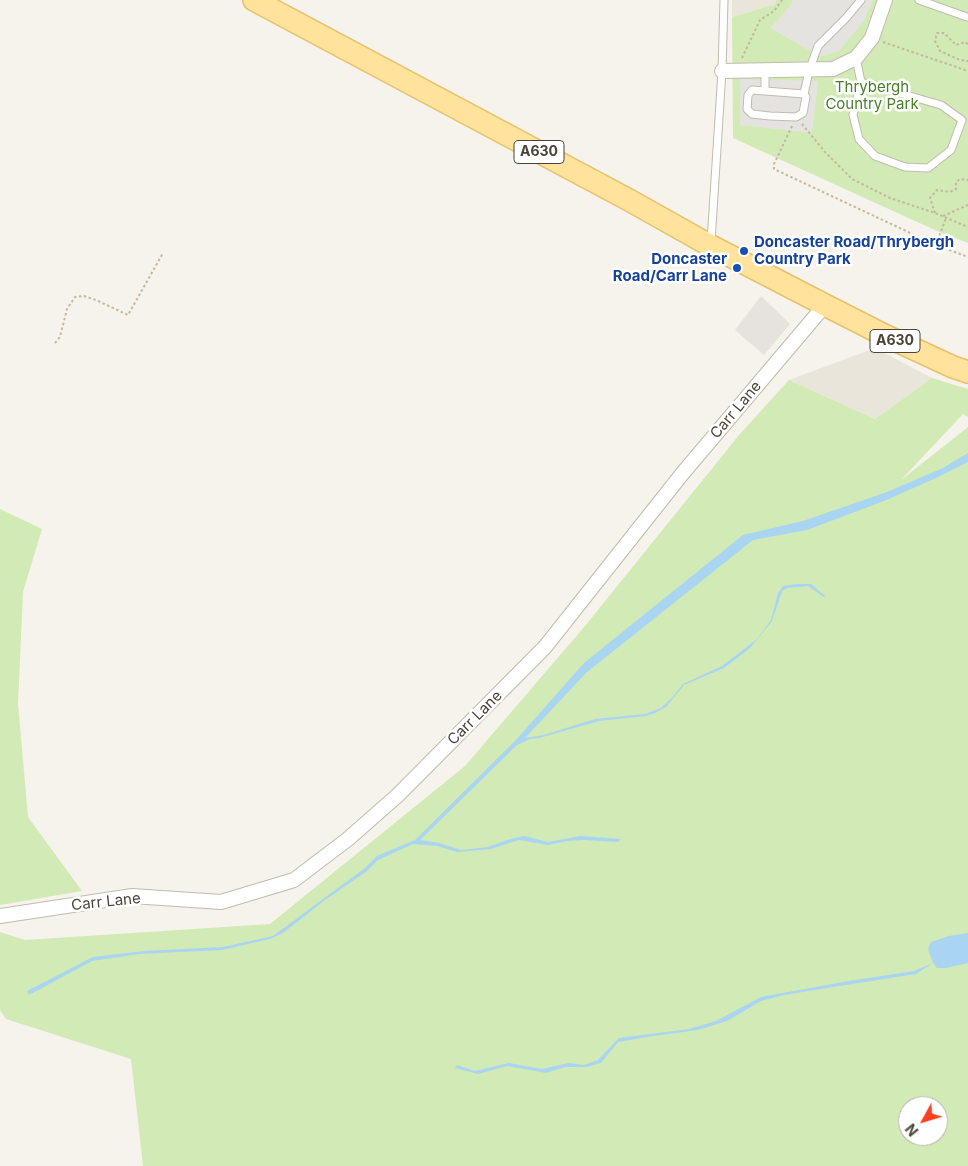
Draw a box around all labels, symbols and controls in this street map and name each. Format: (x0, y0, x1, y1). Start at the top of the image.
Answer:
park label: Thrybergh Country Park (825, 78, 919, 113)
road number: A630 (514, 140, 564, 163)
place label: Doncaster Road/Thrybergh Country Park (754, 233, 954, 268)
marker: Doncaster Road/Thrybergh Country Park (738, 245, 750, 257)
place label: Doncaster Road/Carr Lane (613, 250, 727, 285)
marker: Doncaster Road/Carr Lane (731, 262, 743, 274)
road number: A630 (870, 330, 920, 352)
street label: Carr Lane (707, 378, 765, 442)
street label: Carr Lane (444, 687, 506, 749)
street label: Carr Lane (70, 889, 142, 915)
north arrow (898, 1096, 948, 1146)
text: N (902, 1121, 922, 1140)

